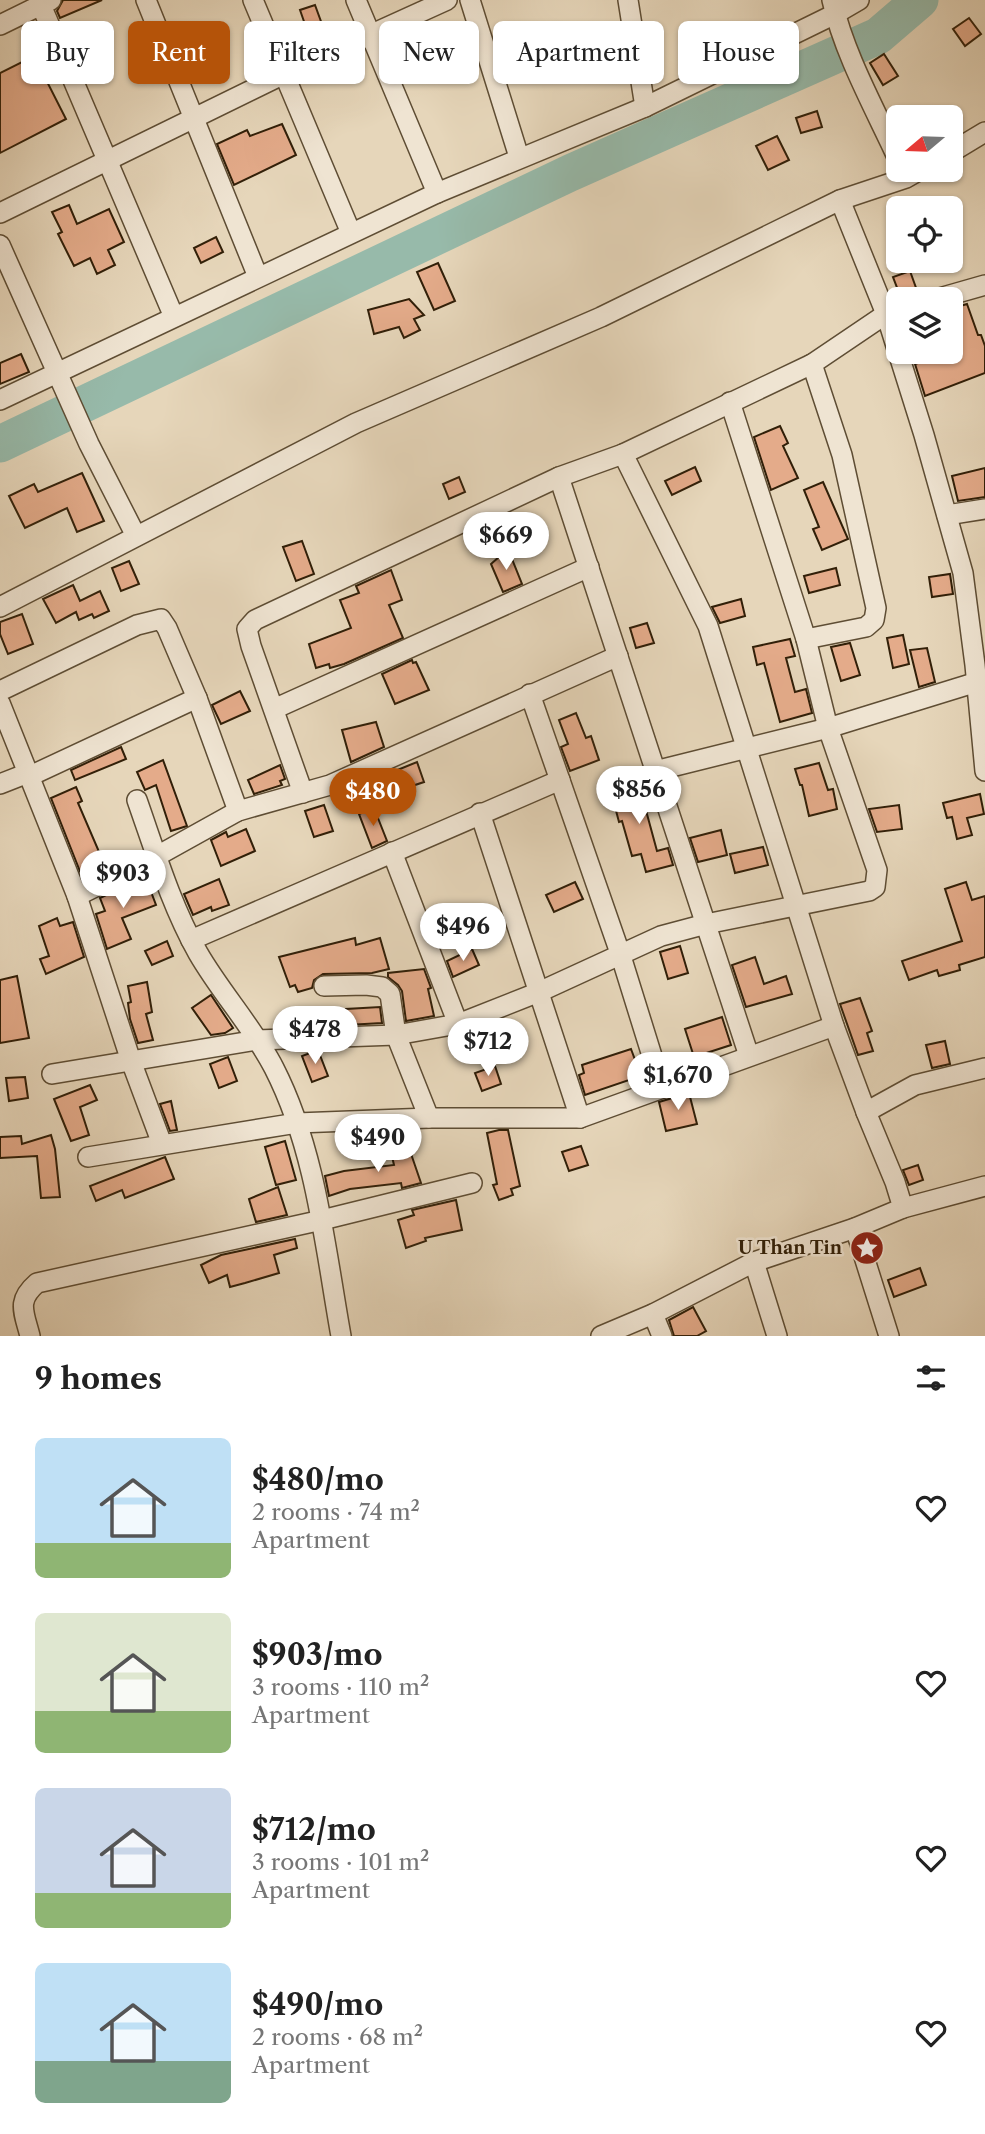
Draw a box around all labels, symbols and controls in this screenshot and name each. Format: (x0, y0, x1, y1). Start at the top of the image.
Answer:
chip: Buy (21, 21, 114, 84)
chip: Rent (128, 21, 230, 84)
chip: Filters (244, 21, 365, 84)
chip: New (379, 21, 479, 84)
chip: Apartment (493, 21, 664, 84)
chip: House (678, 21, 799, 84)
north arrow (886, 105, 962, 182)
map controls (886, 105, 963, 364)
button: locate (886, 196, 963, 273)
button: layers (886, 287, 963, 364)
pin: $669 (465, 512, 547, 572)
text: $669 (479, 521, 533, 549)
pin: $856 (598, 766, 680, 826)
pin: $480 (332, 768, 414, 828)
text: $856 (612, 775, 666, 803)
text: $480 (345, 777, 401, 805)
pin: $903 (82, 850, 164, 910)
text: $903 (96, 859, 150, 887)
pin: $496 (422, 904, 504, 963)
text: $496 (436, 912, 490, 940)
pin: $478 (274, 1006, 356, 1066)
text: $478 (289, 1015, 341, 1043)
pin: $712 (447, 1018, 529, 1078)
text: $712 (464, 1027, 512, 1055)
pin: $1,670 (621, 1052, 735, 1112)
text: $1,670 (643, 1061, 713, 1089)
pin: $490 (337, 1114, 419, 1174)
text: $490 (351, 1123, 405, 1151)
place icon: U Than Tin (848, 1229, 886, 1267)
place label: U Than Tin (738, 1237, 843, 1259)
icon: filters (912, 1359, 950, 1397)
text: 9 homes (35, 1360, 162, 1397)
text: $480/mo (252, 1461, 384, 1498)
icon: home (91, 1466, 175, 1550)
icon: heart (912, 1489, 950, 1527)
text: 2 rooms · 74 m² (252, 1498, 420, 1526)
text: Apartment (252, 1526, 370, 1554)
text: $903/mo (252, 1636, 383, 1673)
icon: home (91, 1641, 175, 1725)
icon: heart (912, 1664, 950, 1702)
text: 3 rooms · 110 m² (252, 1673, 429, 1701)
text: Apartment (252, 1701, 370, 1729)
text: $712/mo (252, 1811, 376, 1848)
icon: home (91, 1816, 175, 1900)
icon: heart (912, 1839, 950, 1877)
text: 3 rooms · 101 m² (252, 1848, 429, 1876)
text: Apartment (252, 1876, 370, 1904)
text: $490/mo (252, 1986, 383, 2023)
icon: home (91, 1991, 175, 2075)
icon: heart (912, 2014, 950, 2052)
text: 2 rooms · 68 m² (252, 2023, 423, 2051)
text: Apartment (252, 2051, 370, 2079)

